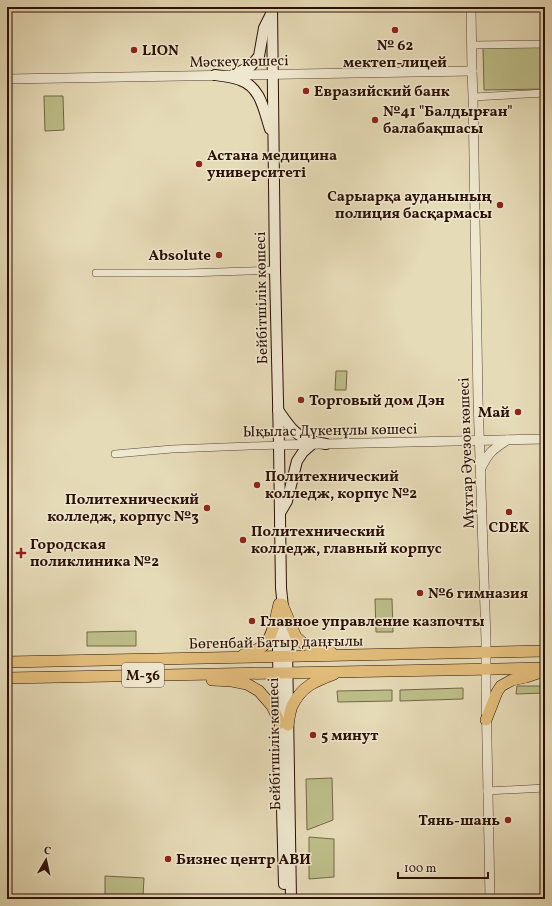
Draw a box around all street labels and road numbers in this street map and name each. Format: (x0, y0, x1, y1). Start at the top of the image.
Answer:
street label: Мәскеу көшесі (189, 51, 289, 74)
street label: Бейбітшілік көшесі (251, 231, 274, 365)
street label: Мұхтар Әуезов көшесі (454, 377, 481, 529)
street label: Ықылас Дүкенұлы көшесі (242, 419, 418, 444)
street label: Бөгенбай Батыр даңғылы (188, 631, 364, 656)
road number: M-36 (122, 663, 164, 687)
street label: Бейбітшілік көшесі (264, 677, 287, 811)

